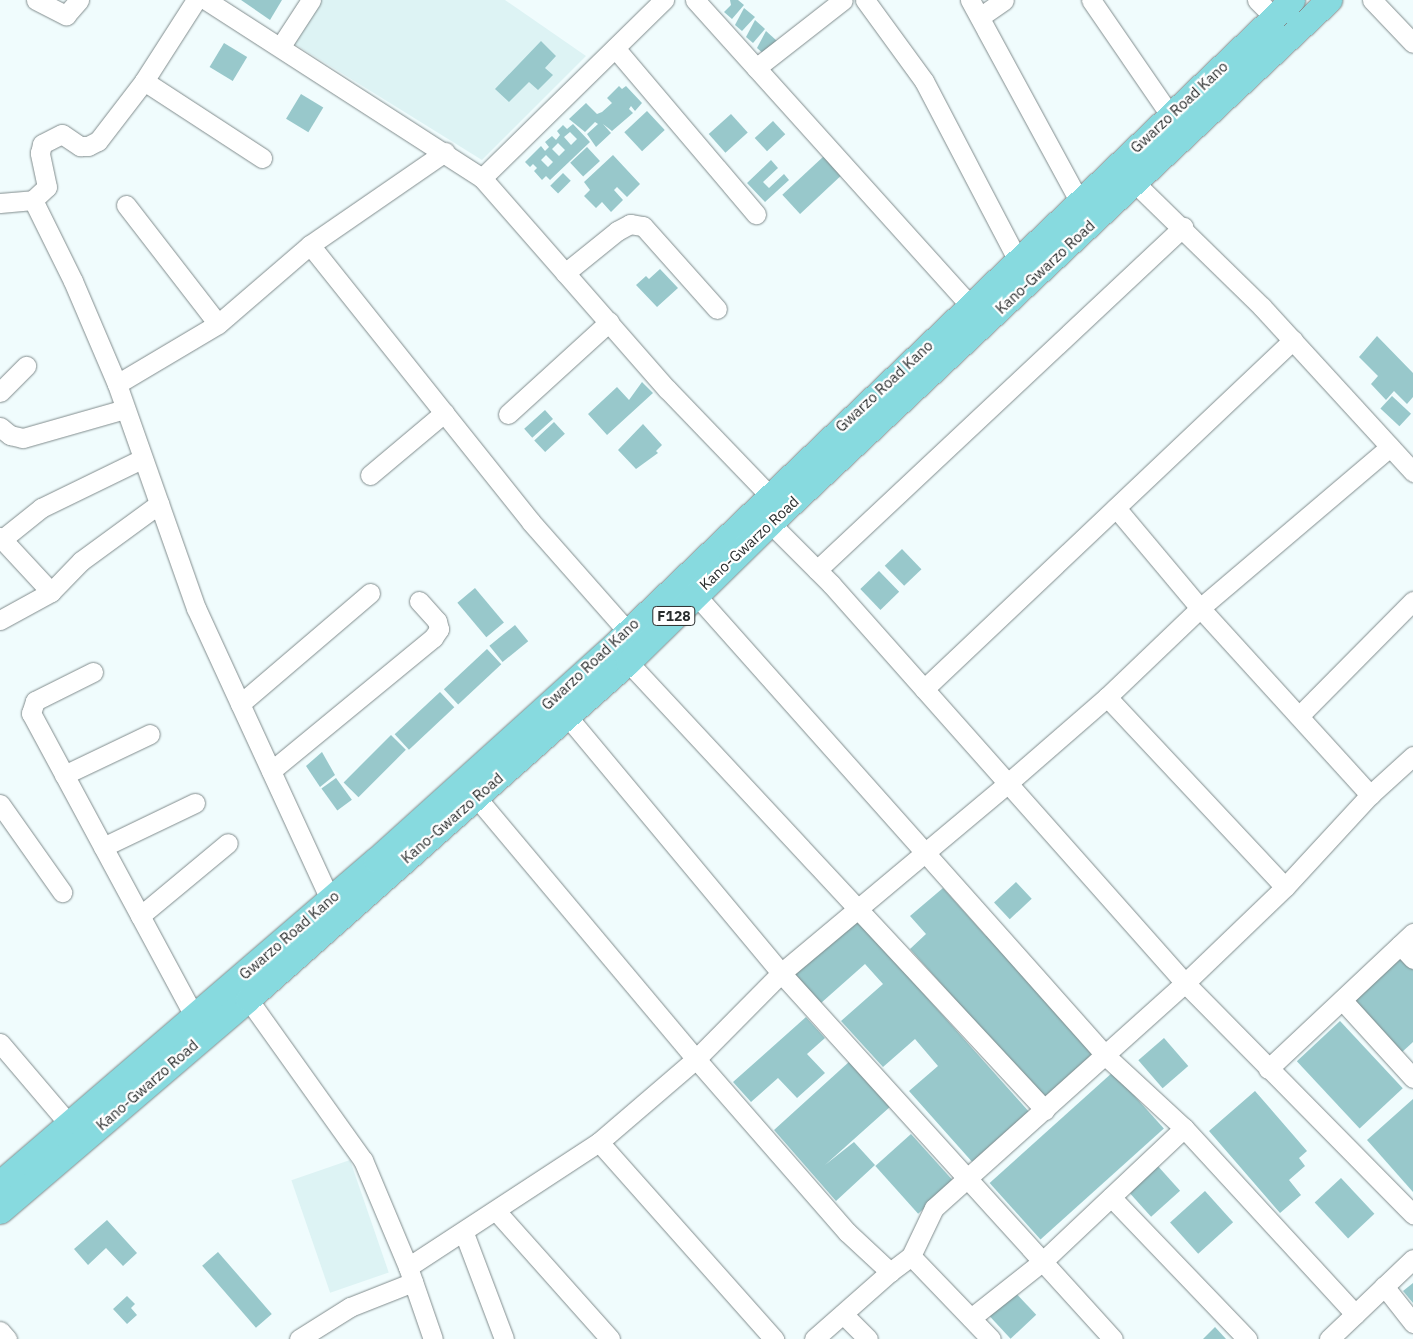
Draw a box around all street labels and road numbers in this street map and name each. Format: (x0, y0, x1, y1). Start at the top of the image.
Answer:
street label: Gwarzo Road Kano (1127, 57, 1231, 157)
street label: Kano-Gwarzo Road (992, 216, 1098, 318)
street label: Gwarzo Road Kano (832, 336, 936, 436)
street label: Kano-Gwarzo Road (696, 492, 802, 594)
road number: F128 (652, 604, 696, 628)
street label: Gwarzo Road Kano (538, 614, 642, 714)
street label: Kano-Gwarzo Road (397, 769, 507, 867)
street label: Gwarzo Road Kano (235, 887, 343, 983)
street label: Kano-Gwarzo Road (92, 1036, 202, 1134)

